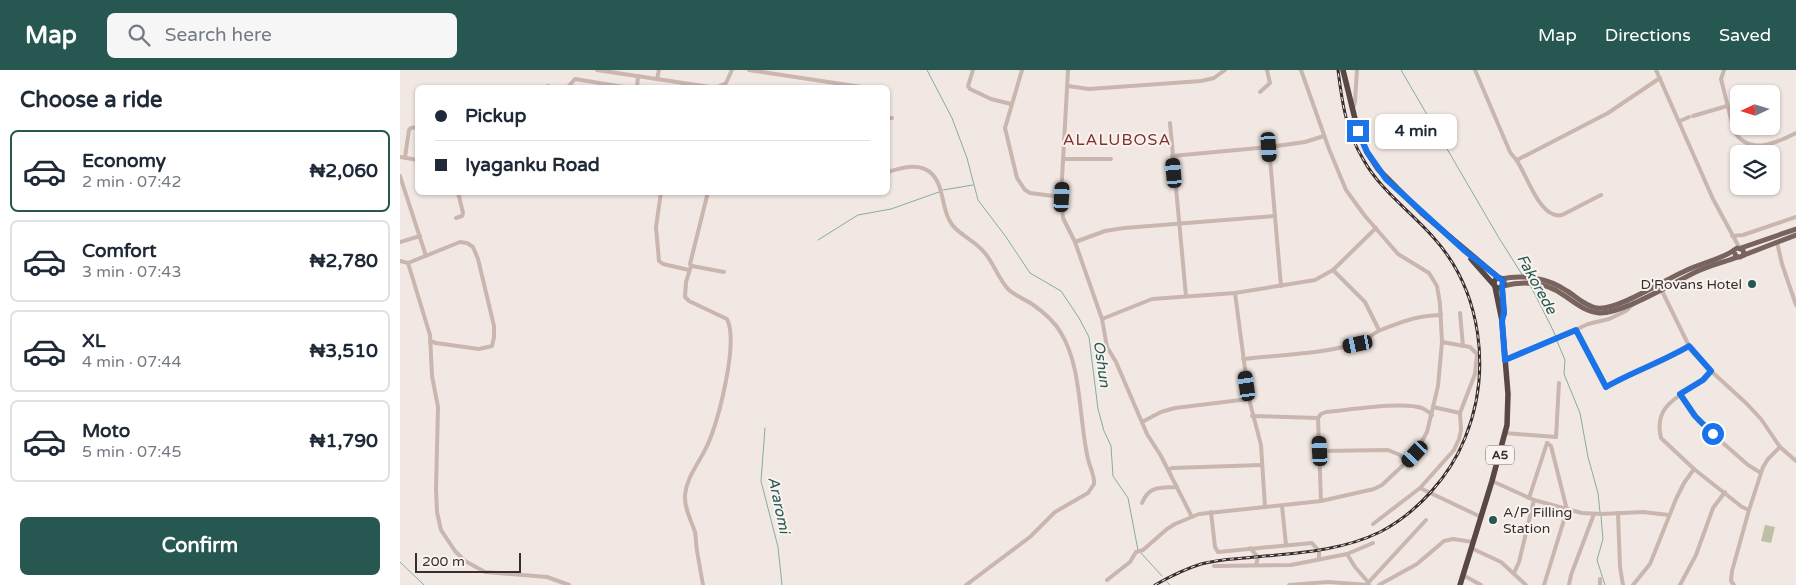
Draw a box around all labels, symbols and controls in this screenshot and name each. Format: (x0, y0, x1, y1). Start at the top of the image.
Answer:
search box (107, 13, 457, 58)
text: Map (25, 21, 77, 50)
icon: search (125, 21, 153, 49)
text: Search here (165, 24, 272, 46)
text: Map (1538, 24, 1577, 46)
text: Directions (1605, 24, 1691, 46)
text: Saved (1719, 24, 1771, 46)
north arrow (1730, 85, 1780, 135)
map controls (1730, 85, 1780, 195)
text: Choose a ride (20, 87, 163, 113)
text: Pickup (465, 105, 526, 127)
callout: 4 min (1376, 114, 1458, 148)
route end (1347, 120, 1369, 142)
text: 4 min (1395, 121, 1437, 141)
district label: ALALUBOSA (1063, 130, 1171, 150)
car (1260, 132, 1277, 162)
button: layers (1730, 145, 1780, 195)
icon: car (22, 149, 67, 194)
text: Economy (82, 150, 166, 172)
text: Iyaganku Road (465, 154, 600, 176)
car (1165, 157, 1182, 189)
text: ₦2,060 (309, 160, 378, 182)
text: 2 min · 07:42 (82, 172, 181, 192)
car (1053, 182, 1070, 212)
icon: car (22, 239, 67, 284)
text: Comfort (82, 240, 156, 262)
text: ₦2,780 (310, 250, 378, 272)
water label: Fakorede (1513, 251, 1561, 318)
text: 3 min · 07:43 (82, 262, 181, 282)
place label: D'Rovans Hotel (1640, 276, 1742, 293)
marker: D'Rovans Hotel (1746, 278, 1758, 290)
icon: car (22, 329, 67, 374)
text: XL (82, 330, 106, 352)
car (1341, 334, 1374, 354)
text: ₦3,510 (309, 340, 378, 362)
water label: Oshun (1090, 340, 1114, 389)
text: 4 min · 07:44 (82, 352, 181, 372)
car (1237, 370, 1256, 402)
icon: car (22, 419, 67, 464)
text: Moto (82, 420, 130, 442)
route start (1702, 423, 1724, 445)
text: ₦1,790 (310, 430, 378, 452)
car (1311, 436, 1328, 466)
car (1399, 438, 1430, 470)
text: 5 min · 07:45 (82, 442, 181, 462)
road number: A5 (1486, 446, 1514, 464)
water label: Araromi (764, 475, 794, 537)
place label: A/P Filling Station (1503, 504, 1572, 537)
marker: A/P Filling Station (1487, 514, 1499, 526)
button: Confirm (20, 517, 380, 575)
scale bar (415, 550, 521, 573)
text: 200 m (422, 553, 465, 570)

